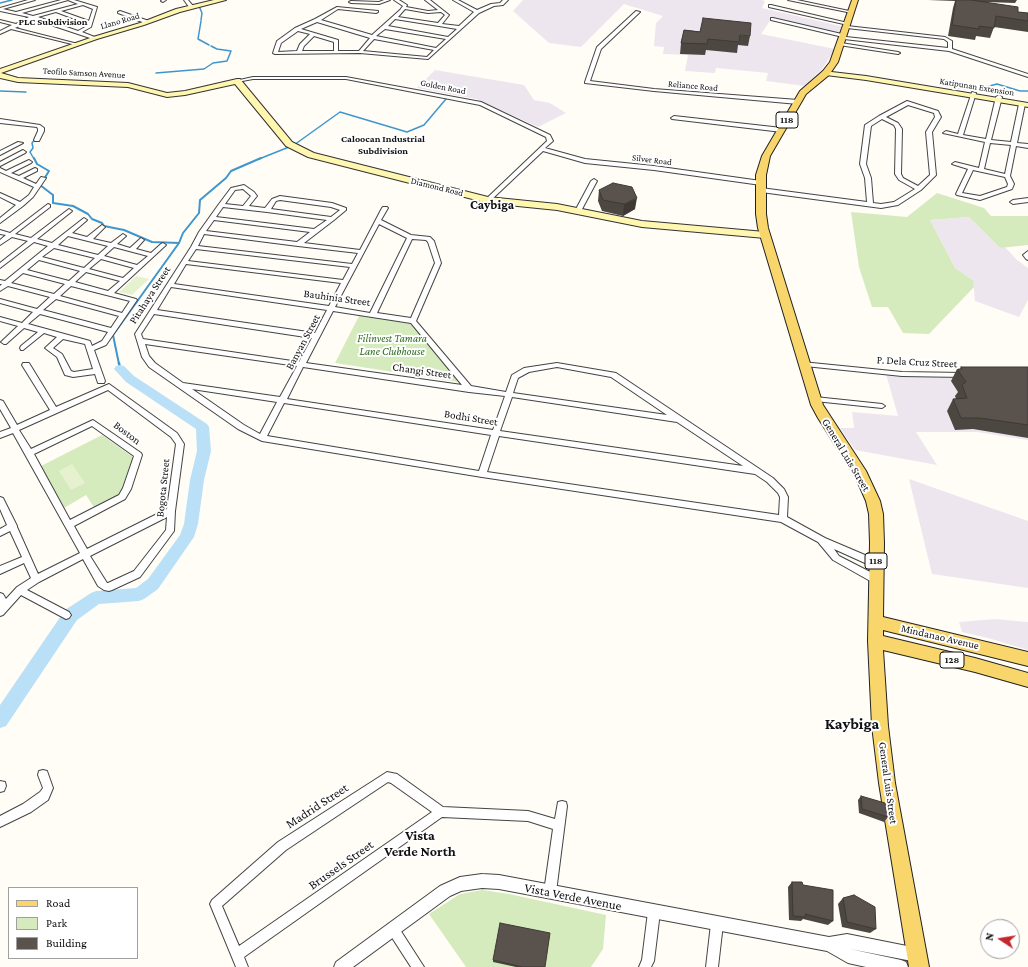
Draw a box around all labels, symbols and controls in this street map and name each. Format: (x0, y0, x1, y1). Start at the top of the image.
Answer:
street label: Llano Road (99, 10, 141, 32)
district label: PLC Subdivision (18, 16, 88, 28)
street label: Teofilo Samson Avenue (42, 65, 126, 81)
street label: Katipunan Extension (939, 76, 1015, 98)
street label: Golden Road (419, 77, 467, 97)
street label: Reliance Road (668, 78, 718, 94)
road number: 118 (776, 112, 798, 128)
district label: Caloocan Industrial Subdivision (341, 133, 425, 156)
street label: Silver Road (631, 152, 673, 168)
street label: Diamond Road (410, 175, 464, 199)
district label: Caybiga (470, 197, 514, 213)
street label: Pitahaya Street (127, 264, 173, 326)
street label: Bauhinia Street (303, 287, 371, 309)
street label: Banyan Street (283, 312, 323, 372)
park label: Filinvest Tamara Lane Clubhouse (357, 332, 427, 358)
street label: P. Dela Cruz Street (876, 353, 958, 371)
street label: Changi Street (392, 360, 452, 382)
street label: Bodhi Street (443, 407, 499, 429)
street label: General Luis Street (819, 416, 873, 494)
street label: Boston (111, 418, 143, 448)
street label: Bogota Street (153, 458, 173, 518)
road number: 118 (865, 553, 887, 569)
street label: Mindanao Avenue (900, 622, 980, 652)
road number: 128 (940, 652, 964, 668)
district label: Kaybiga (825, 714, 879, 734)
street label: General Luis Street (876, 741, 900, 825)
street label: Madrid Street (283, 780, 351, 832)
district label: Vista Verde North (384, 828, 456, 860)
street label: Brussels Street (305, 837, 377, 893)
street label: Vista Verde Avenue (523, 880, 623, 914)
legend (8, 887, 138, 959)
text: Road (46, 896, 70, 910)
text: Park (46, 916, 67, 930)
north arrow (980, 919, 1020, 959)
text: N (983, 932, 996, 942)
text: Building (46, 936, 87, 950)

